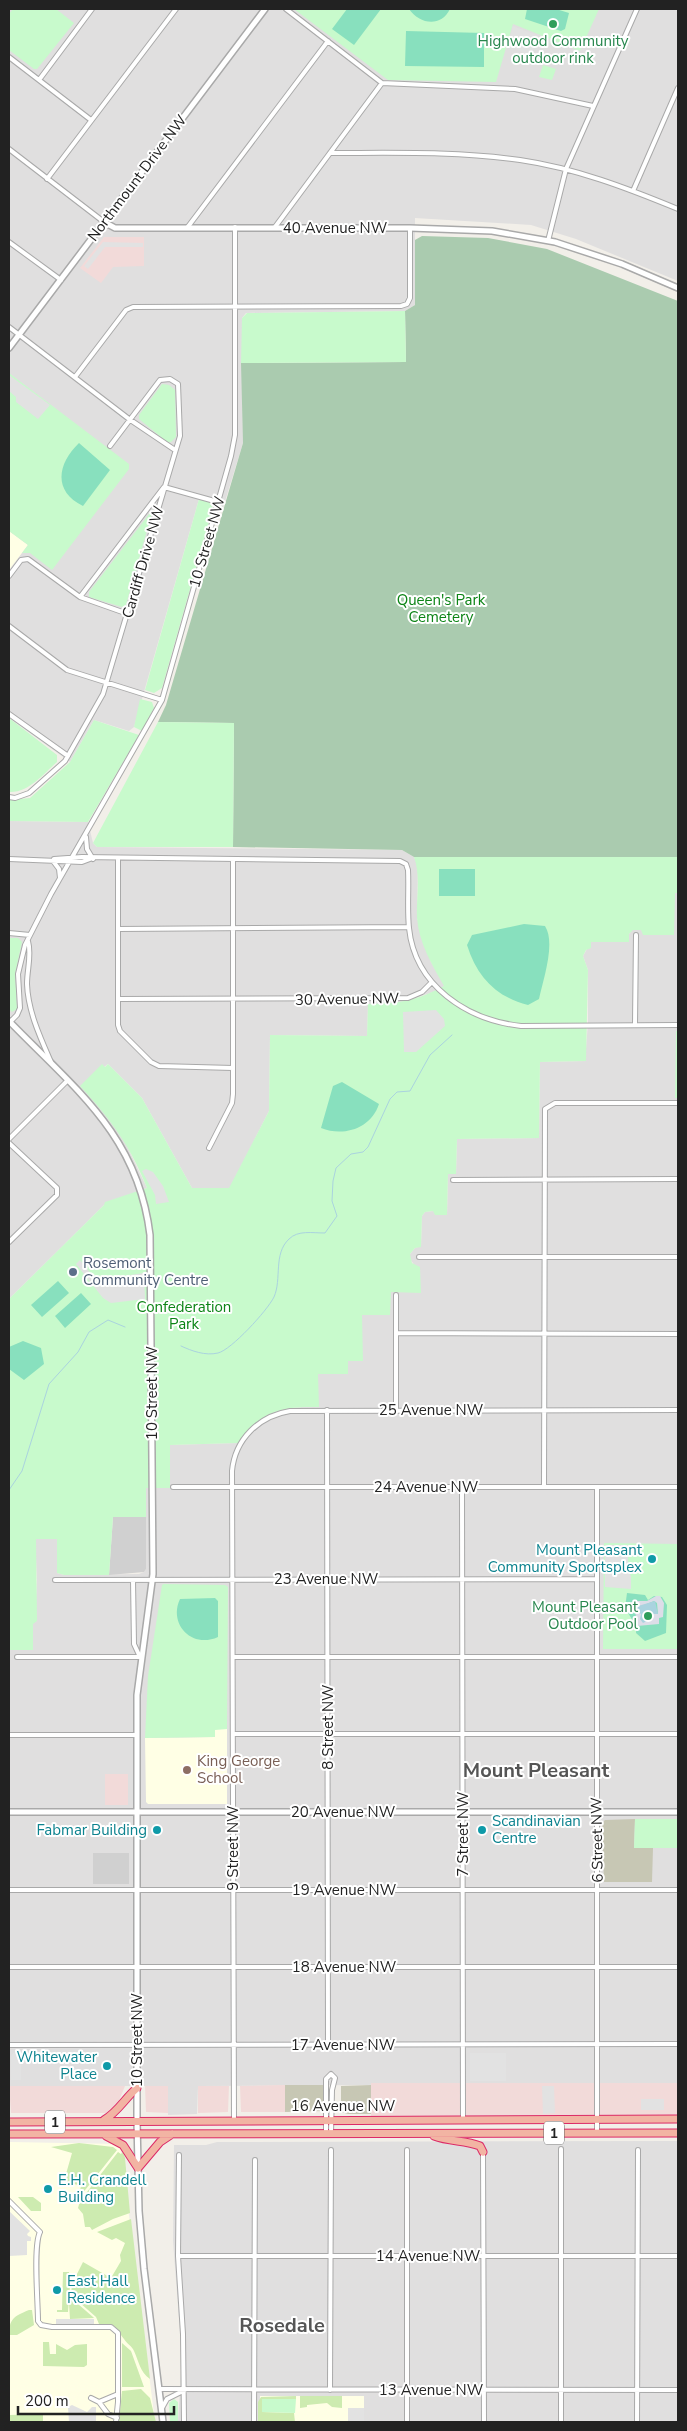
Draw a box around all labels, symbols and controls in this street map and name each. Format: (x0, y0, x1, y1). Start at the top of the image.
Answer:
marker: Highwood Community outdoor rink (547, 18, 559, 30)
place label: Highwood Community outdoor rink (478, 31, 629, 68)
street label: Northmount Drive NW (83, 110, 191, 245)
street label: 40 Avenue NW (283, 218, 388, 238)
street label: 10 Street NW (184, 493, 230, 590)
street label: Cardiff Drive NW (117, 503, 169, 620)
park label: Queen's Park Cemetery (397, 590, 486, 627)
street label: 30 Avenue NW (295, 988, 400, 1010)
place label: Rosemont Community Centre (83, 1253, 209, 1290)
marker: Rosemont Community Centre (67, 1266, 79, 1278)
park label: Confederation Park (137, 1297, 231, 1334)
street label: 10 Street NW (142, 1345, 162, 1440)
street label: 25 Avenue NW (379, 1400, 484, 1420)
street label: 24 Avenue NW (374, 1477, 479, 1497)
place label: Mount Pleasant Community Sportsplex (488, 1540, 643, 1577)
marker: Mount Pleasant Community Sportsplex (646, 1553, 658, 1565)
street label: 23 Avenue NW (274, 1569, 379, 1589)
place label: Mount Pleasant Outdoor Pool (532, 1597, 639, 1634)
marker: Mount Pleasant Outdoor Pool (642, 1610, 654, 1622)
street label: 8 Street NW (318, 1684, 338, 1770)
place label: King George School (197, 1751, 280, 1788)
district label: Mount Pleasant (463, 1757, 610, 1784)
marker: King George School (181, 1764, 193, 1776)
street label: 7 Street NW (453, 1791, 473, 1877)
street label: 6 Street NW (586, 1797, 608, 1883)
street label: 20 Avenue NW (291, 1802, 396, 1822)
street label: 9 Street NW (223, 1805, 243, 1891)
place label: Scandinavian Centre (492, 1811, 581, 1848)
place label: Fabmar Building (36, 1820, 147, 1840)
marker: Fabmar Building (151, 1824, 163, 1836)
marker: Scandinavian Centre (476, 1824, 488, 1836)
street label: 19 Avenue NW (292, 1880, 397, 1900)
street label: 18 Avenue NW (292, 1957, 397, 1977)
street label: 10 Street NW (127, 1992, 147, 2087)
street label: 17 Avenue NW (291, 2035, 396, 2055)
place label: Whitewater Place (16, 2047, 98, 2084)
marker: Whitewater Place (101, 2060, 113, 2072)
street label: 16 Avenue NW (291, 2096, 396, 2116)
road number: 1 (45, 2110, 65, 2134)
road number: 1 (544, 2122, 564, 2144)
place label: E.H. Crandell Building (58, 2170, 147, 2207)
marker: E.H. Crandell Building (42, 2183, 54, 2195)
street label: 14 Avenue NW (376, 2246, 481, 2266)
place label: East Hall Residence (67, 2271, 136, 2308)
marker: East Hall Residence (51, 2284, 63, 2296)
district label: Rosedale (239, 2312, 325, 2339)
street label: 13 Avenue NW (379, 2380, 484, 2400)
scale bar (18, 2384, 174, 2416)
text: 200 m (25, 2391, 69, 2411)

